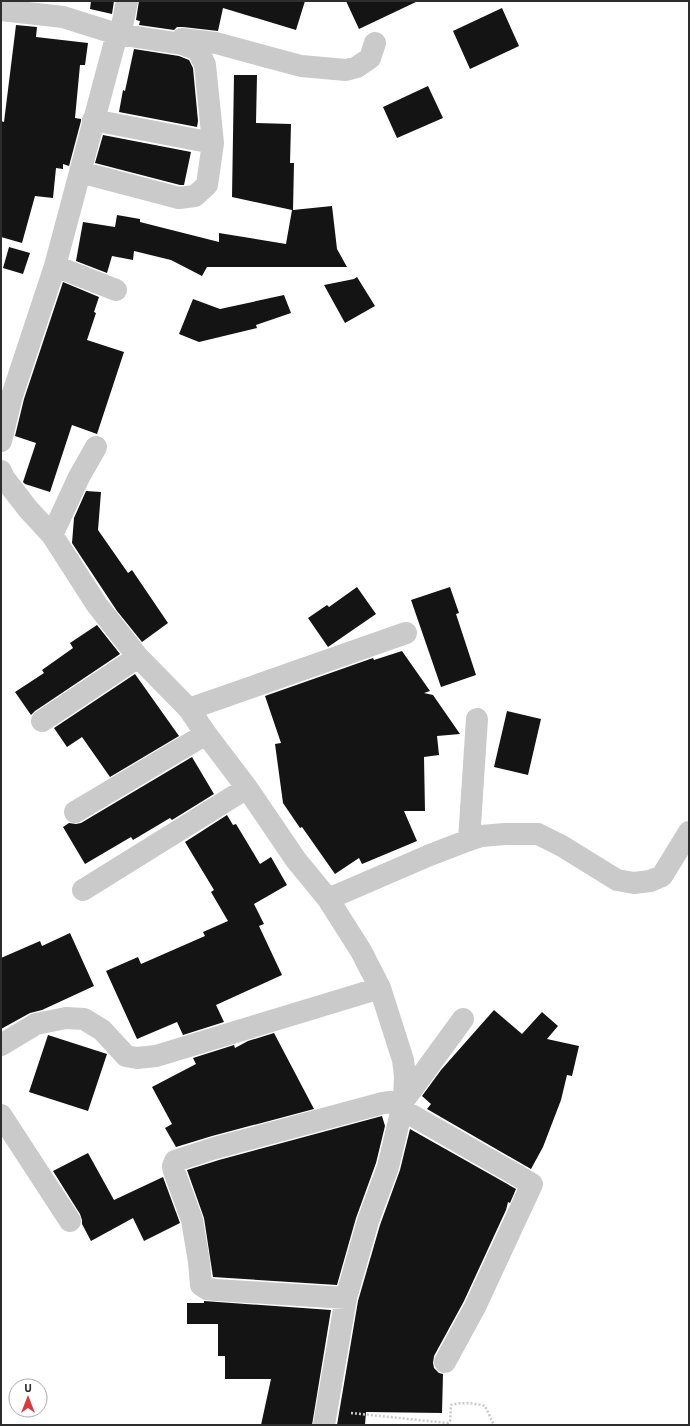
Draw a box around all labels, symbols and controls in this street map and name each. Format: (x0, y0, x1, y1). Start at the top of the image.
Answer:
north arrow (8, 1378, 48, 1418)
text: U (24, 1381, 32, 1395)

